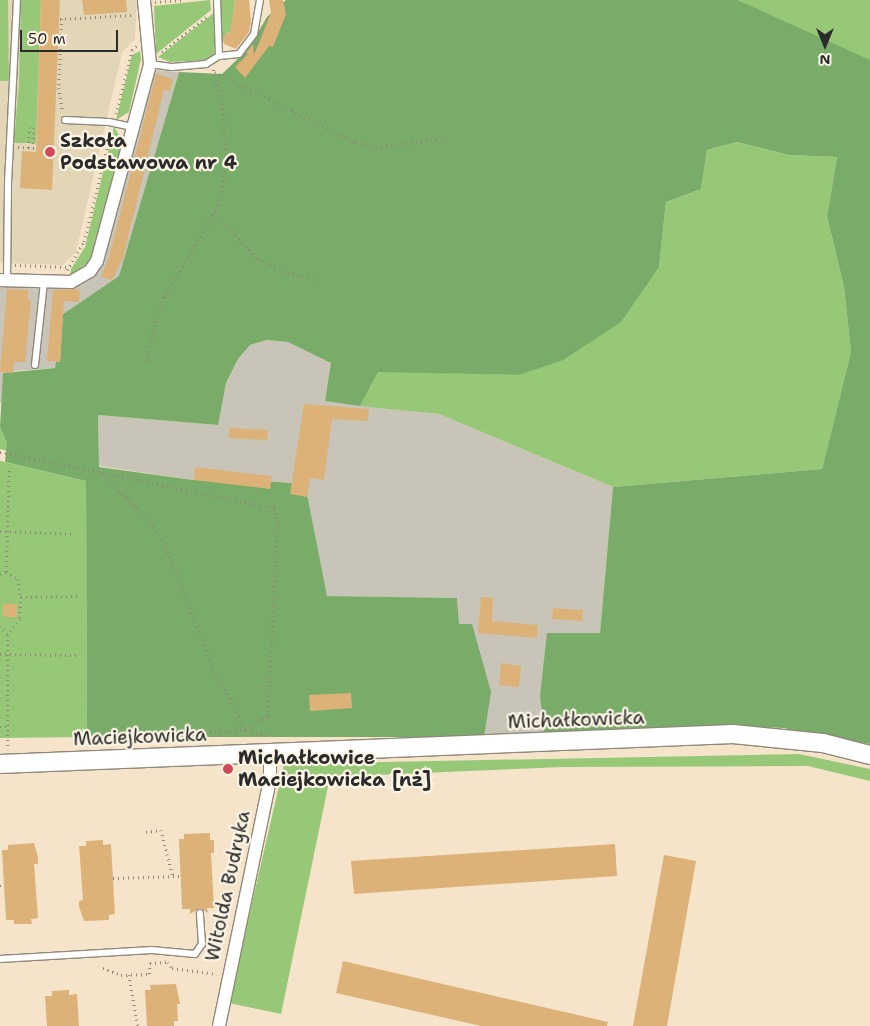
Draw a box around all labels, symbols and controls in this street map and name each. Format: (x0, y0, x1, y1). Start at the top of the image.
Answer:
scale bar (22, 20, 120, 52)
north arrow (800, 20, 850, 70)
text: 50 m (28, 29, 66, 49)
text: N (819, 51, 831, 69)
place label: Szkoła Podstawowa nr 4 (60, 130, 237, 174)
marker: Szkoła Podstawowa nr 4 (44, 146, 56, 158)
street label: Michałkowicka (507, 706, 645, 734)
street label: Maciejkowicka (73, 723, 207, 751)
place label: Michałkowice Maciejkowicka [nż] (238, 747, 432, 791)
marker: Michałkowice Maciejkowicka [nż] (222, 763, 234, 775)
street label: Witolda Budryka (201, 809, 255, 963)

